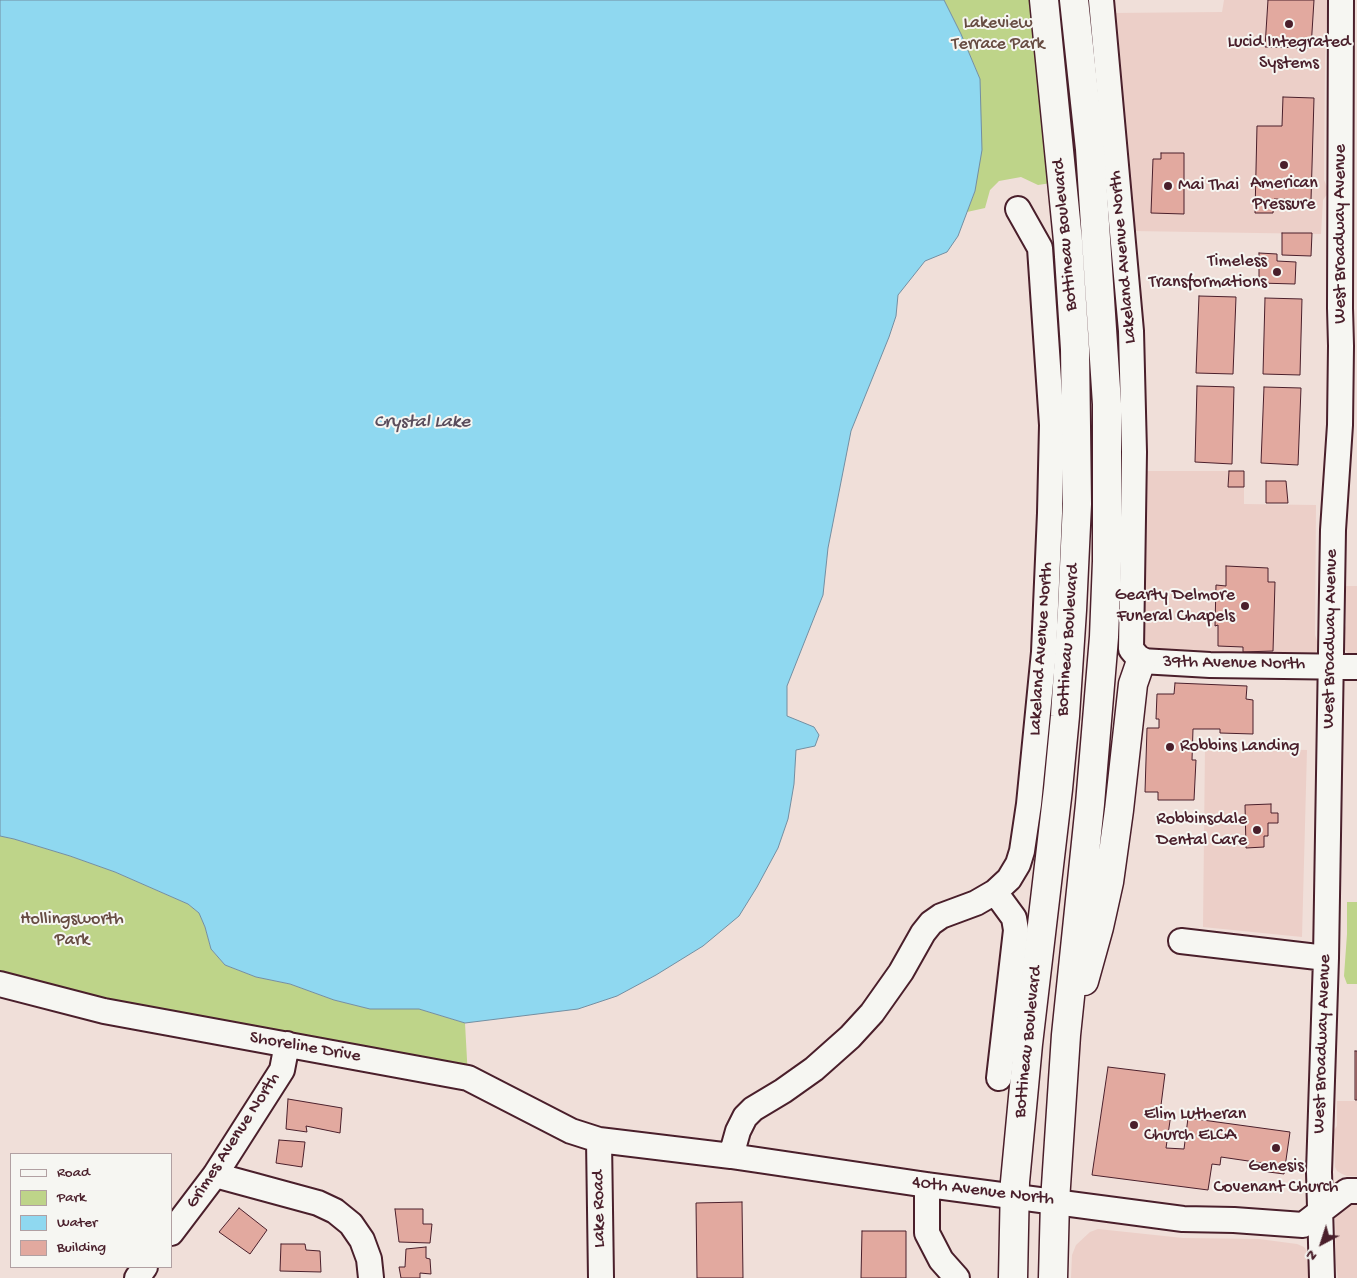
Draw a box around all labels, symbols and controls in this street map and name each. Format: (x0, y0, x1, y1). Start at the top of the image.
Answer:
park label: Lakeview Terrace Park (952, 13, 1044, 56)
marker: Lucid Integrated Systems (1283, 18, 1295, 30)
place label: Lucid Integrated Systems (1227, 32, 1351, 74)
street label: West Broadway Avenue (1330, 144, 1352, 324)
street label: Bottineau Boulevard (1049, 158, 1083, 312)
marker: American Pressure (1278, 159, 1290, 171)
street label: Lakeland Avenue North (1106, 169, 1142, 345)
place label: American Pressure (1250, 173, 1318, 215)
place label: Mai Thai (1178, 175, 1239, 197)
marker: Mai Thai (1162, 180, 1174, 192)
place label: Timeless Transformations (1149, 251, 1267, 294)
marker: Timeless Transformations (1271, 266, 1283, 278)
water label: Crystal Lake (374, 412, 470, 434)
street label: West Broadway Avenue (1319, 549, 1343, 729)
street label: Lakeland Avenue North (1025, 561, 1059, 737)
street label: Bottineau Boulevard (1053, 563, 1085, 717)
place label: Gearty Delmore Funeral Chapels (1115, 585, 1235, 628)
marker: Gearty Delmore Funeral Chapels (1239, 600, 1251, 612)
street label: 39th Avenue North (1163, 652, 1305, 676)
place label: Robbins Landing (1180, 736, 1299, 758)
marker: Robbins Landing (1164, 741, 1176, 753)
place label: Robbinsdale Dental Care (1156, 809, 1247, 852)
marker: Robbinsdale Dental Care (1251, 824, 1263, 836)
park label: Hollingsworth Park (20, 909, 124, 952)
street label: West Broadway Avenue (1309, 954, 1337, 1134)
street label: Bottineau Boulevard (1010, 965, 1048, 1119)
street label: Shoreline Drive (248, 1028, 362, 1068)
street label: Grimes Avenue North (182, 1069, 286, 1213)
place label: Elim Lutheran Church ELCA (1144, 1104, 1246, 1146)
marker: Elim Lutheran Church ELCA (1128, 1119, 1140, 1131)
marker: Genesis Covenant Church (1270, 1142, 1282, 1154)
legend (10, 1153, 172, 1268)
place label: Genesis Covenant Church (1213, 1156, 1339, 1198)
text: Road (57, 1164, 90, 1182)
street label: Lake Road (589, 1170, 611, 1248)
street label: 40th Avenue North (911, 1173, 1055, 1211)
text: Park (57, 1189, 86, 1207)
text: Water (57, 1214, 97, 1232)
north arrow (1297, 1218, 1347, 1268)
text: Building (57, 1239, 106, 1257)
text: N (1303, 1245, 1321, 1264)

